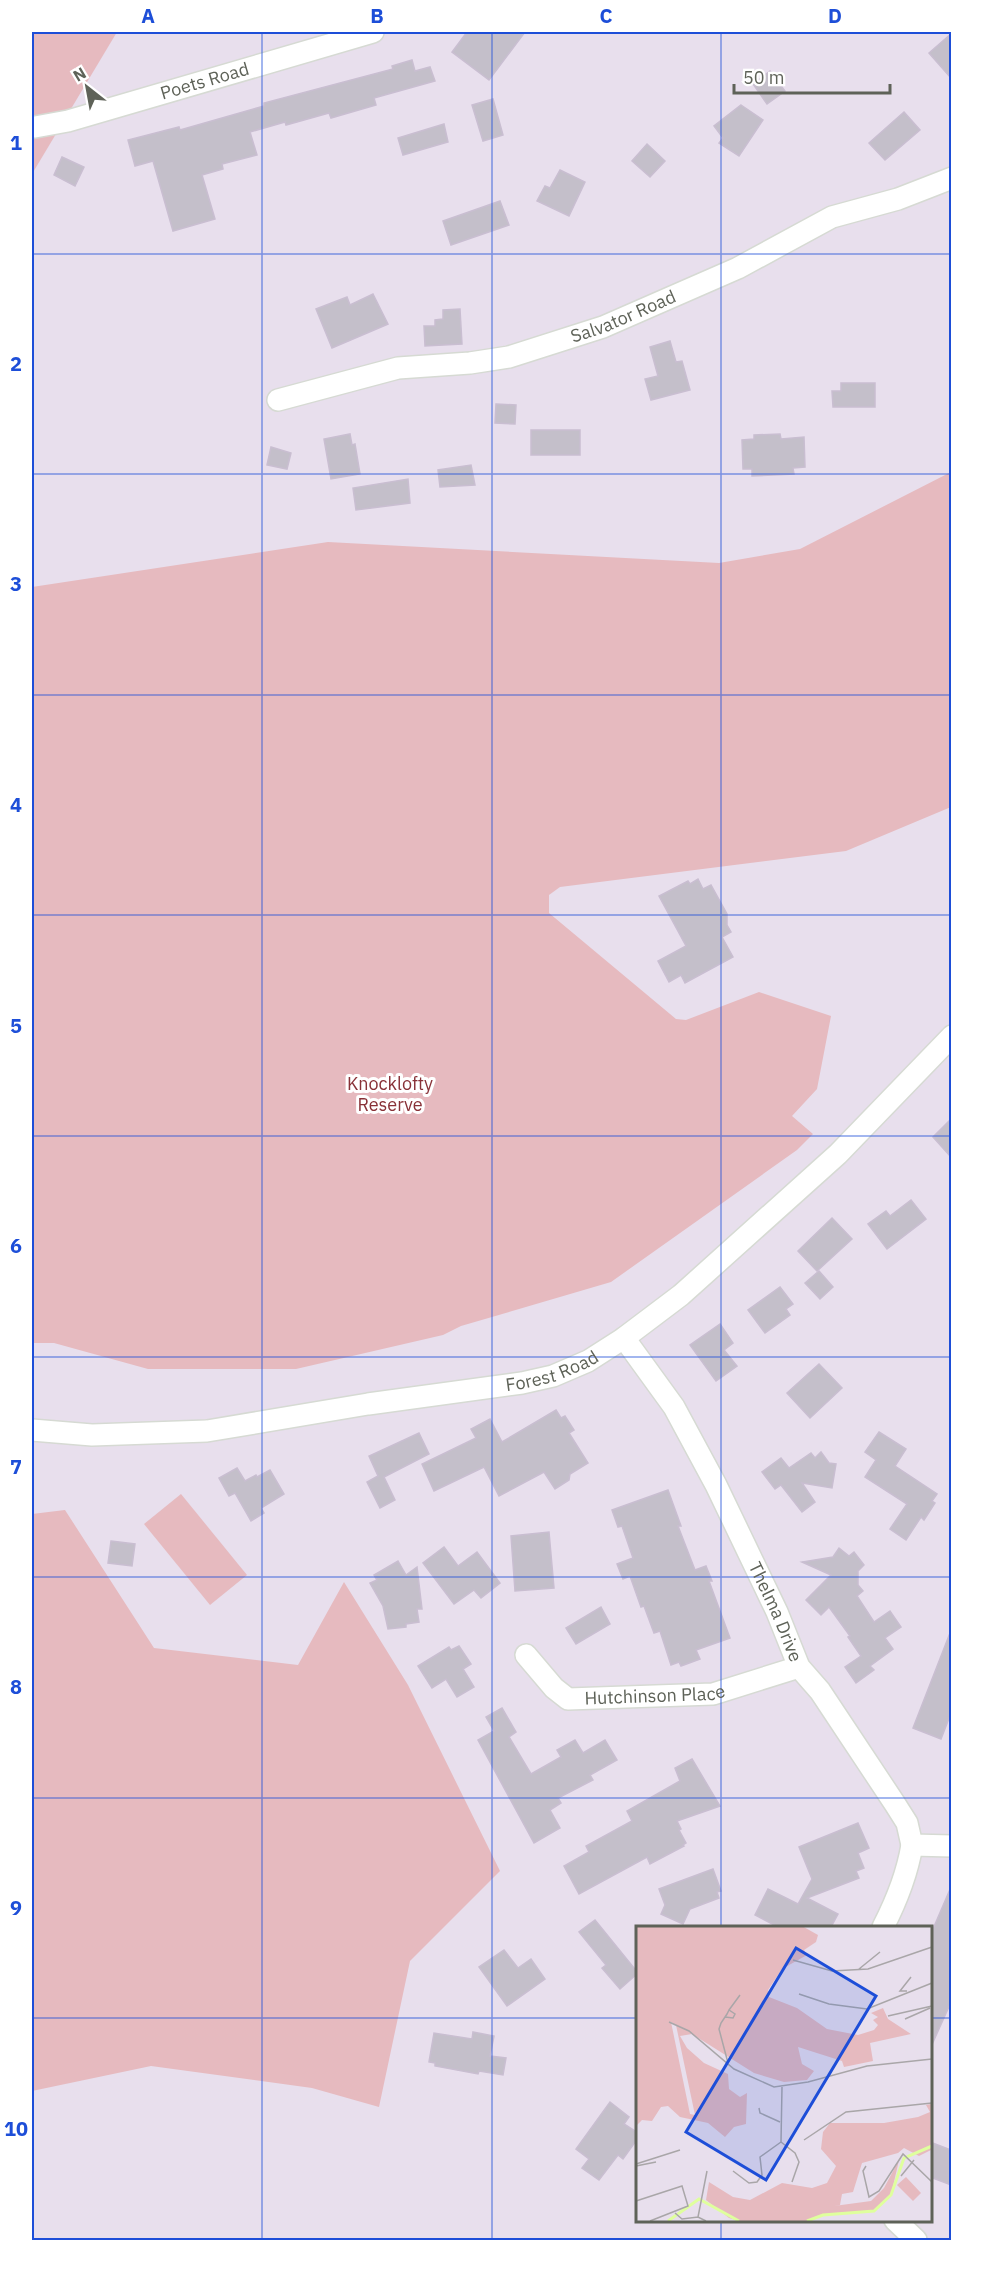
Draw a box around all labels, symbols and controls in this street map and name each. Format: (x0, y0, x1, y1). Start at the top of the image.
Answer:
text: A (141, 2, 155, 29)
text: B (370, 2, 384, 29)
text: C (599, 2, 613, 29)
text: D (828, 2, 842, 29)
north arrow (57, 57, 117, 117)
street label: Poets Road (158, 57, 252, 104)
scale bar (734, 57, 890, 95)
text: N (69, 63, 89, 86)
text: 50 m (743, 66, 785, 89)
text: 1 (10, 129, 22, 156)
street label: Salvator Road (568, 285, 679, 348)
text: 2 (10, 350, 22, 377)
text: 3 (10, 570, 22, 597)
text: 4 (10, 791, 22, 818)
text: 5 (10, 1012, 22, 1039)
park label: Knocklofty Reserve (347, 1072, 433, 1116)
text: 6 (10, 1232, 22, 1259)
street label: Forest Road (504, 1345, 603, 1396)
text: 7 (10, 1453, 22, 1480)
street label: Thelma Drive (744, 1558, 808, 1665)
text: 8 (10, 1673, 22, 1700)
street label: Hutchinson Place (584, 1679, 728, 1709)
text: 9 (10, 1894, 22, 1921)
inset map (636, 1926, 932, 2221)
text: 10 (4, 2115, 28, 2142)

